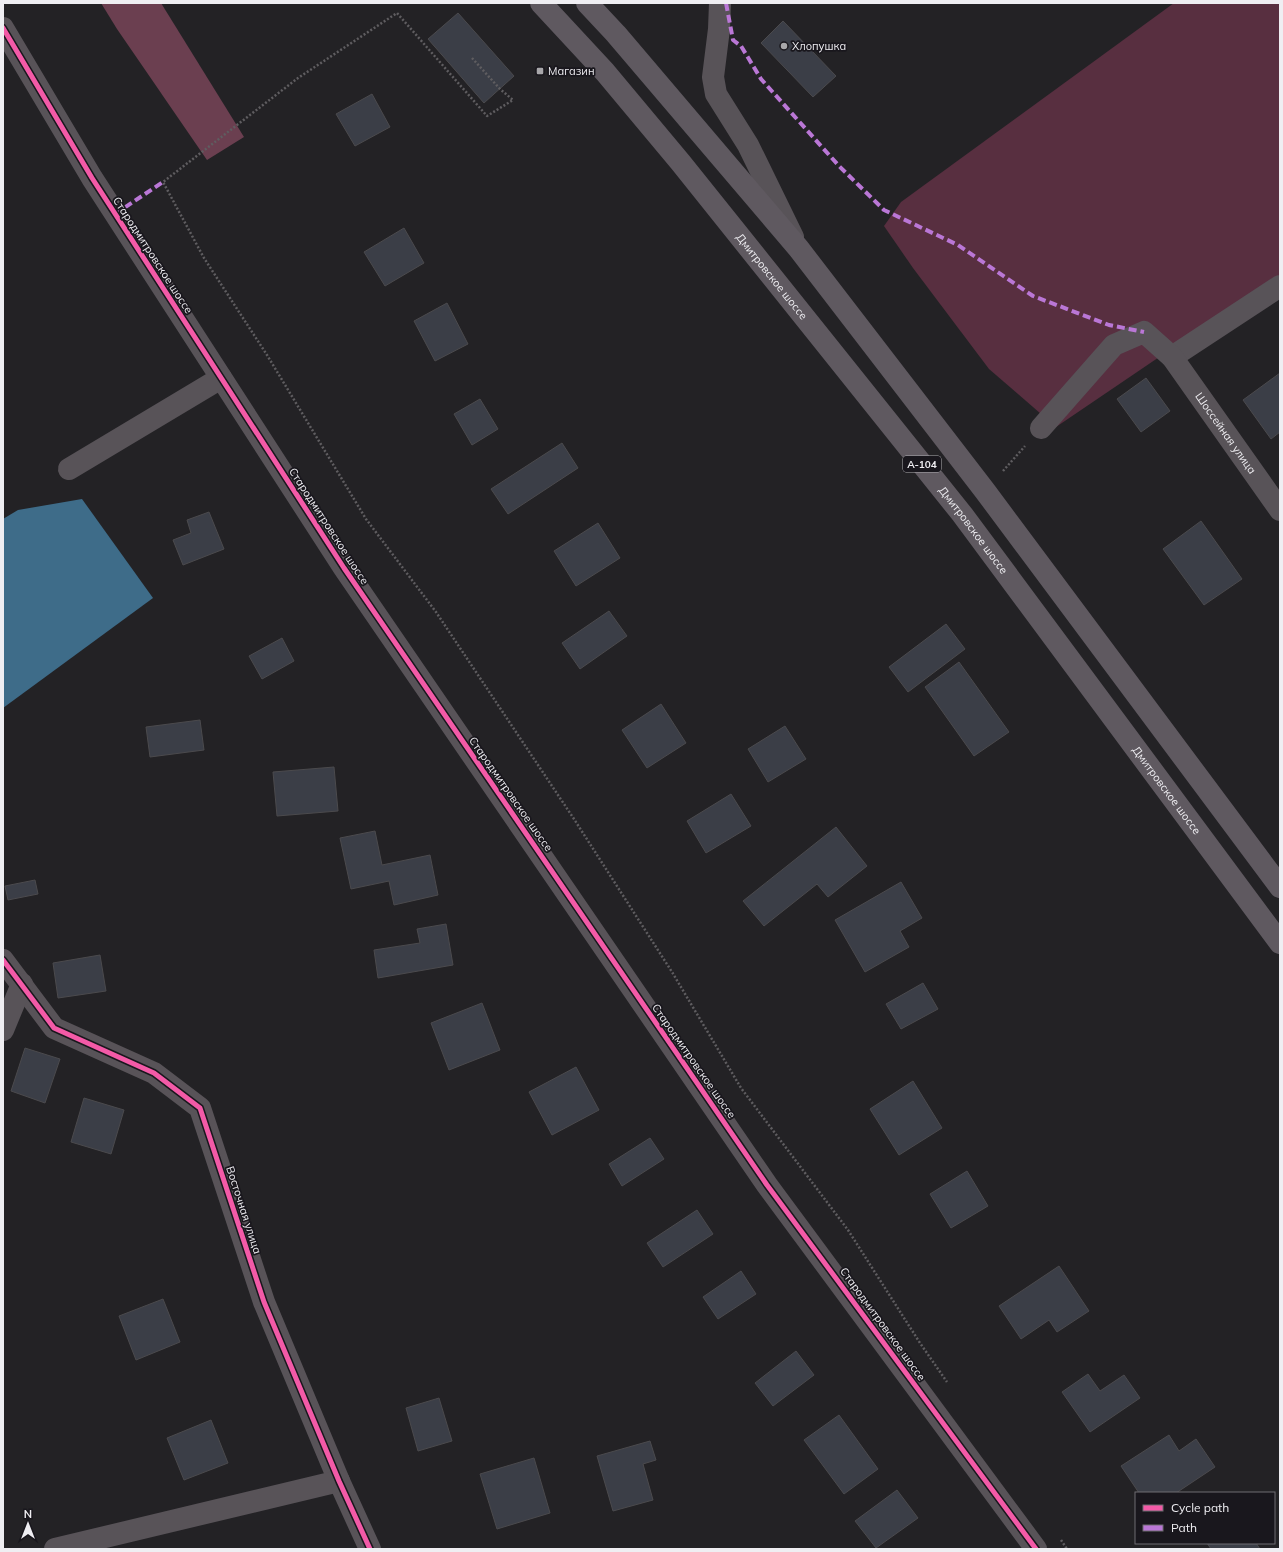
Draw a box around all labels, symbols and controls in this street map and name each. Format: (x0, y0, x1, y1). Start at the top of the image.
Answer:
place label: Хлопушка (792, 39, 846, 53)
marker: Хлопушка (779, 41, 789, 51)
place label: Магазин (548, 64, 594, 78)
marker: Магазин (535, 66, 545, 76)
street label: Стародмитровское шоссе (110, 194, 196, 316)
street label: Дмитровское шоссе (733, 230, 811, 322)
street label: Шоссейная улица (1192, 390, 1259, 477)
road number: А-104 (903, 456, 941, 472)
street label: Стародмитровское шоссе (286, 465, 372, 587)
street label: Дмитровское шоссе (936, 483, 1011, 577)
street label: Стародмитровское шоссе (466, 734, 556, 854)
street label: Дмитровское шоссе (1129, 743, 1204, 837)
street label: Стародмитровское шоссе (649, 1001, 739, 1121)
street label: Восточная улица (223, 1164, 265, 1256)
street label: Стародмитровское шоссе (837, 1265, 929, 1383)
legend (1135, 1492, 1275, 1544)
text: Cycle path (1171, 1500, 1229, 1515)
north arrow (8, 1504, 48, 1544)
text: N (24, 1507, 32, 1521)
text: Path (1171, 1520, 1197, 1535)

